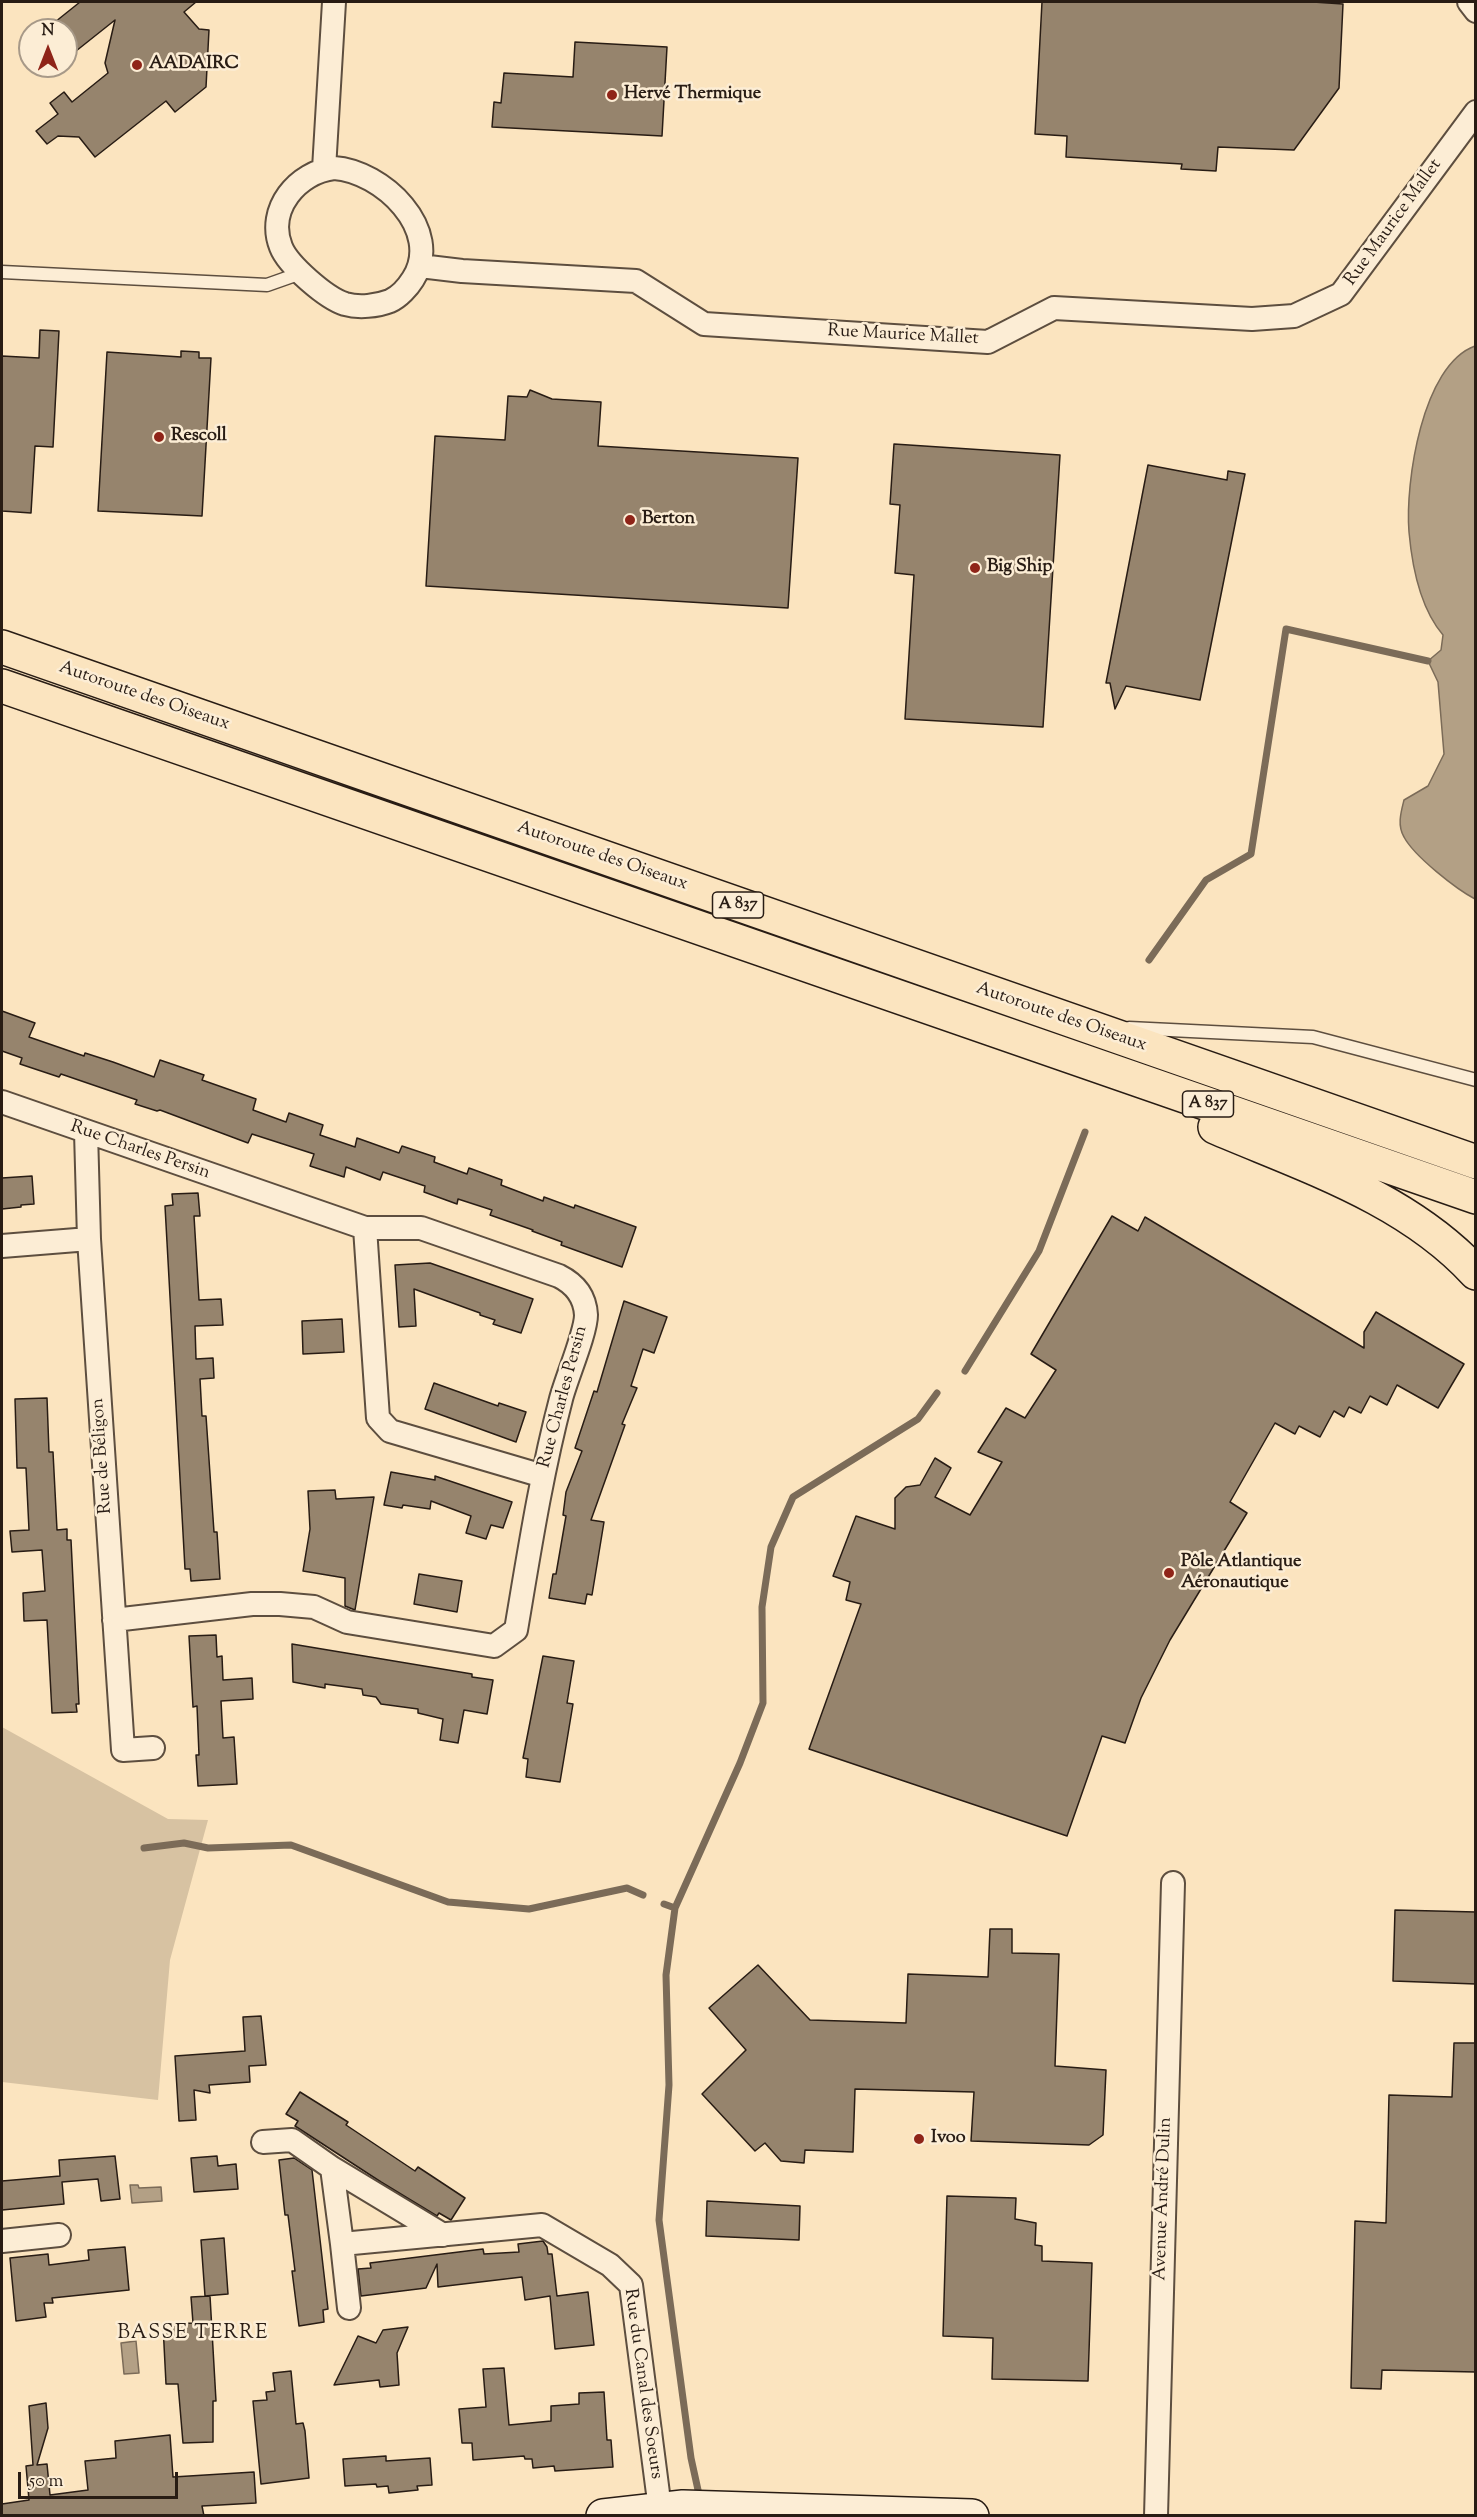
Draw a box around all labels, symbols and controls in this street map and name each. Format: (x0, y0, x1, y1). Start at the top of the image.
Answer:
north arrow (18, 18, 78, 78)
text: N (42, 20, 54, 43)
place label: AADAIRC (149, 54, 239, 76)
marker: AADAIRC (130, 58, 144, 72)
place label: Hervé Thermique (624, 84, 761, 106)
marker: Hervé Thermique (605, 88, 619, 102)
street label: Rue Maurice Mallet (1341, 155, 1447, 291)
street label: Rue Maurice Mallet (827, 321, 979, 351)
place label: Rescoll (171, 426, 227, 448)
marker: Rescoll (152, 430, 166, 444)
place label: Berton (642, 509, 695, 531)
marker: Berton (623, 513, 637, 527)
place label: Big Ship (987, 557, 1052, 579)
marker: Big Ship (968, 561, 982, 575)
street label: Autoroute des Oiseaux (56, 658, 232, 736)
street label: Autoroute des Oiseaux (514, 818, 690, 896)
road number: A 837 (712, 892, 764, 918)
street label: Autoroute des Oiseaux (973, 979, 1149, 1057)
road number: A 837 (1182, 1091, 1234, 1117)
street label: Rue Charles Persin (67, 1117, 213, 1185)
street label: Rue Charles Persin (535, 1324, 593, 1470)
street label: Rue de Béligon (88, 1397, 118, 1515)
place label: Pôle Atlantique Aéronautique (1181, 1552, 1301, 1594)
marker: Pôle Atlantique Aéronautique (1162, 1566, 1176, 1580)
street label: Avenue André Dulin (1150, 2117, 1178, 2281)
place label: Ivoo (931, 2128, 965, 2150)
marker: Ivoo (912, 2132, 926, 2146)
street label: Rue du Canal des Soeurs (618, 2287, 666, 2481)
district label: BASSE TERRE (117, 2323, 269, 2347)
scale bar (21, 2460, 182, 2498)
text: 50 m (29, 2469, 63, 2495)

